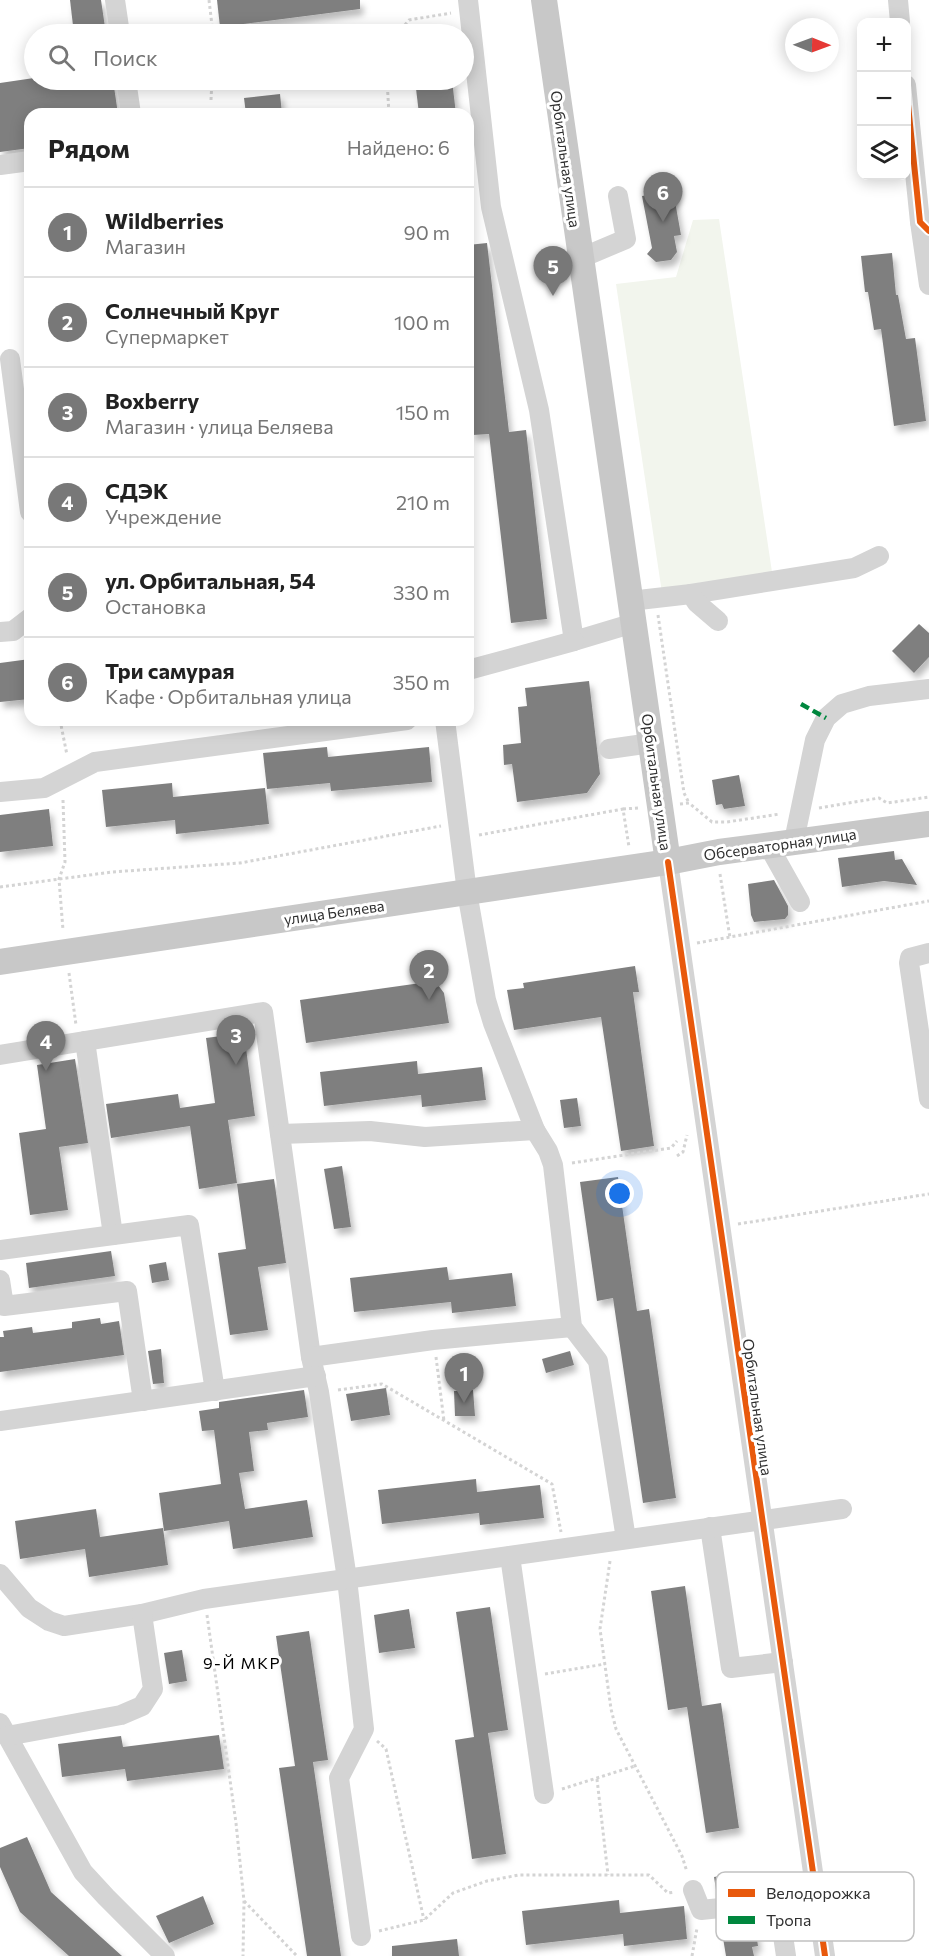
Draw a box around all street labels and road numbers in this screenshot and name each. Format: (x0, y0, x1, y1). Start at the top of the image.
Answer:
street label: Орбитальная улица (547, 89, 585, 229)
street label: Орбитальная улица (638, 712, 676, 852)
street label: Обсерваторная улица (703, 824, 857, 864)
street label: улица Беляева (283, 896, 385, 928)
street label: Орбитальная улица (739, 1337, 777, 1477)

